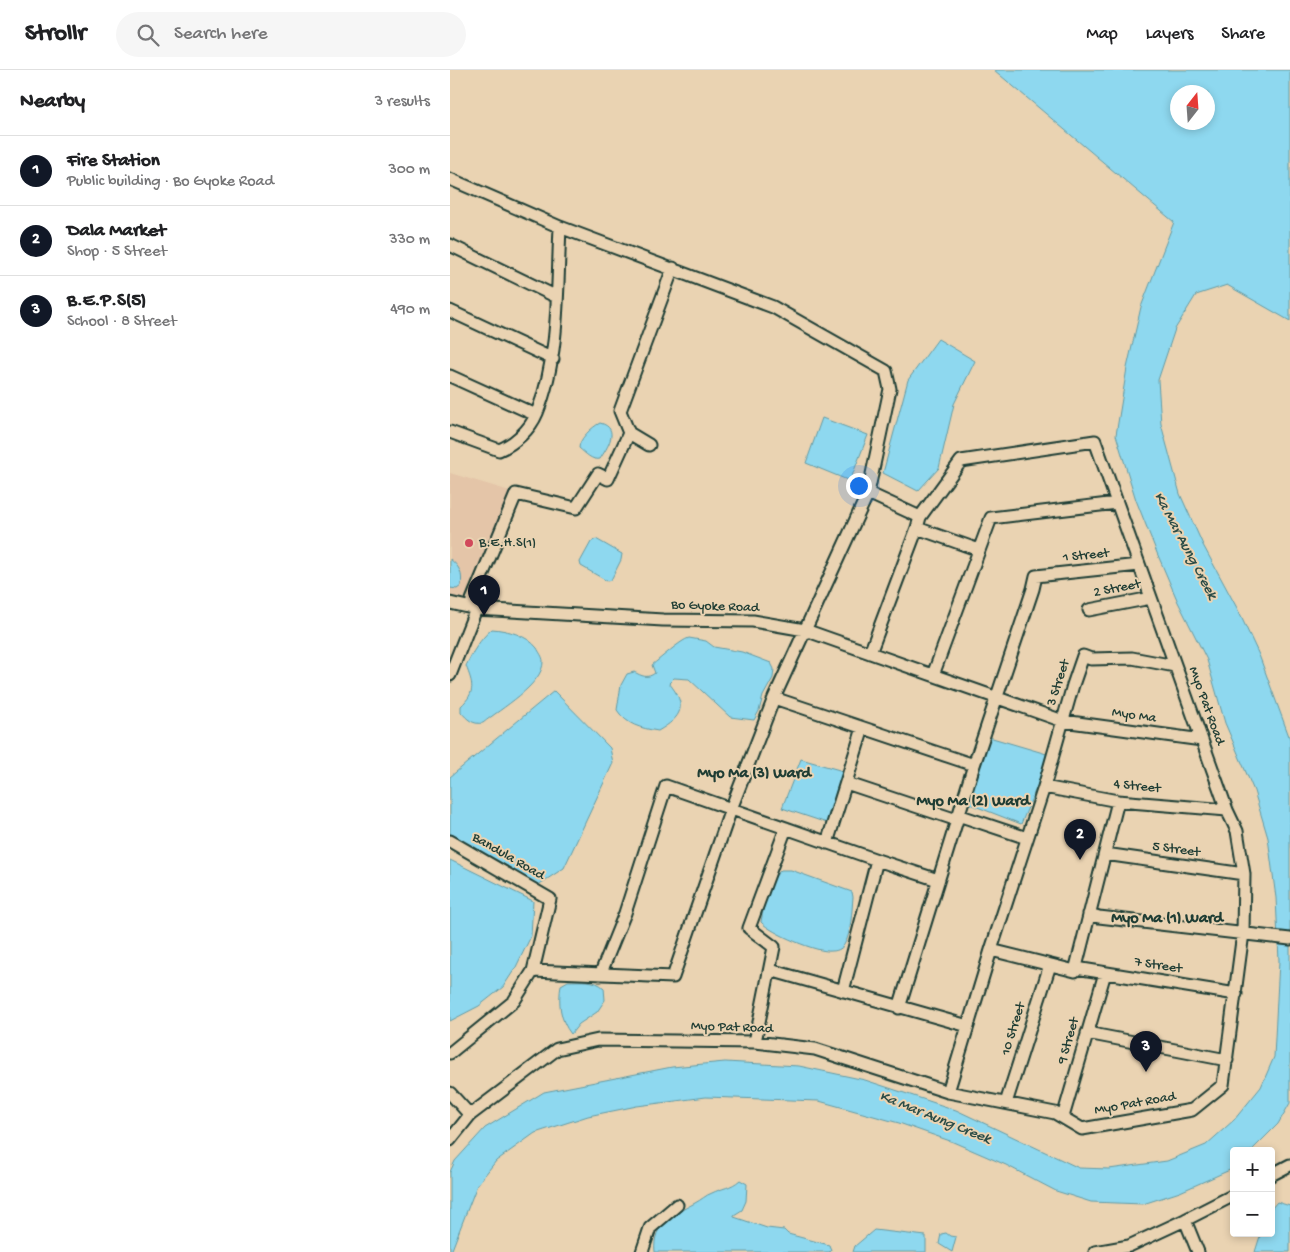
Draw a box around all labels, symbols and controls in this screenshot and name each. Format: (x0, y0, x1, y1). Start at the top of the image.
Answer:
search box (116, 12, 466, 57)
text: Strollr (25, 20, 86, 49)
icon: search (134, 21, 162, 49)
text: Search here (174, 23, 268, 46)
text: Map (1086, 24, 1118, 45)
text: Layers (1146, 24, 1193, 45)
text: Share (1221, 24, 1265, 45)
north arrow (1170, 85, 1215, 130)
text: Nearby (20, 90, 85, 115)
text: 3 results (375, 93, 430, 112)
text: Fire Station (67, 150, 160, 173)
text: 1 (33, 161, 39, 180)
text: 300 m (388, 161, 430, 180)
text: Public building · Bo Gyoke Road (67, 173, 274, 192)
text: Dala Market (67, 220, 166, 243)
text: 2 (32, 231, 40, 250)
text: 330 m (389, 231, 430, 250)
text: Shop · 5 Street (67, 243, 167, 262)
text: B.E.P.S(5) (67, 290, 147, 313)
text: 3 (32, 301, 40, 320)
text: 490 m (390, 301, 430, 320)
text: School · 8 Street (67, 313, 176, 332)
your location (846, 473, 872, 499)
water label: Ka Mar Aung Creek (1149, 489, 1221, 604)
place label: B.E.H.S(1) (478, 535, 536, 552)
marker: B.E.H.S(1) (463, 537, 475, 549)
street label: 1 Street (1061, 545, 1111, 567)
pin: 1 (468, 575, 500, 616)
street label: 2 Street (1092, 576, 1143, 602)
street label: Bo Gyoke Road (670, 597, 761, 617)
street label: 3 Street (1043, 656, 1075, 709)
street label: Myo Pat Road (1184, 664, 1229, 749)
street label: Myo Ma (1111, 704, 1159, 728)
district label: Myo Ma (3) Ward (697, 765, 812, 784)
street label: 4 Street (1113, 776, 1163, 798)
district label: Myo Ma (2) Ward (916, 793, 1031, 812)
pin: 2 (1064, 819, 1096, 860)
street label: Bandula Road (468, 829, 549, 886)
street label: 5 Street (1151, 838, 1202, 862)
district label: Myo Ma (1) Ward (1111, 910, 1224, 929)
street label: 7 Street (1132, 954, 1184, 978)
street label: 10 Street (998, 999, 1030, 1058)
street label: 9 Street (1054, 1015, 1084, 1067)
street label: Myo Pat Road (691, 1018, 775, 1038)
pin: 3 (1130, 1031, 1162, 1072)
water label: Ka Mar Aung Creek (877, 1087, 994, 1149)
street label: Myo Pat Road (1093, 1088, 1179, 1120)
map controls (1230, 1147, 1275, 1237)
button: + (1230, 1147, 1275, 1192)
button: − (1230, 1192, 1275, 1237)

